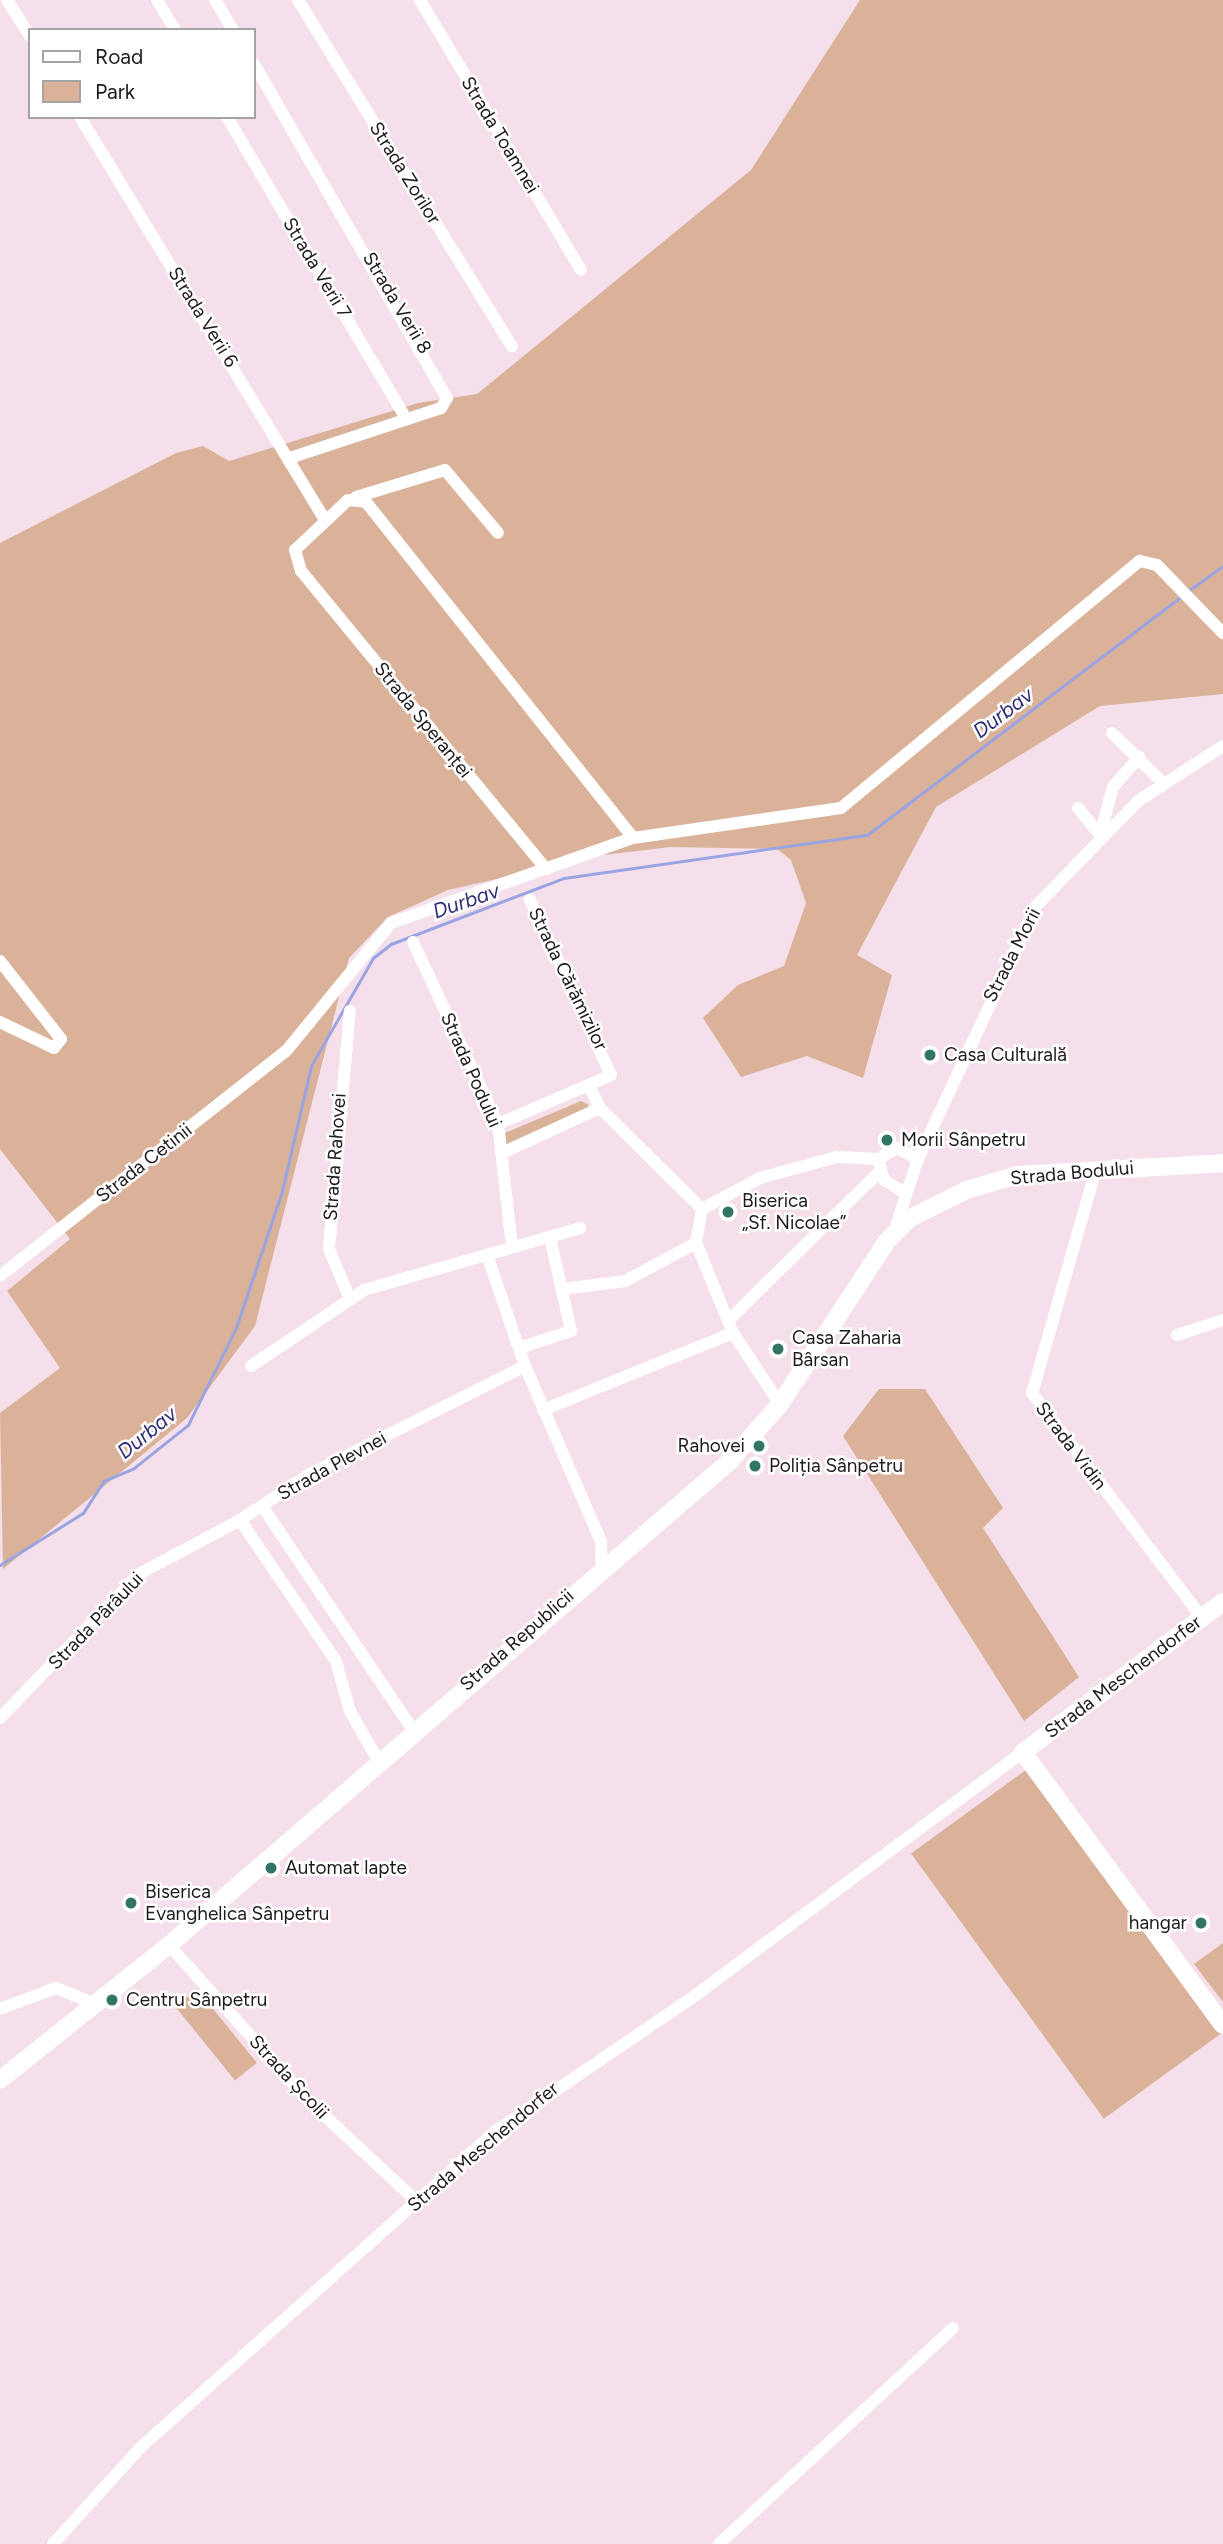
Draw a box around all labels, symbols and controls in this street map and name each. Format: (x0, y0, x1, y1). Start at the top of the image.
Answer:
legend (28, 28, 256, 119)
text: Road (95, 44, 143, 69)
street label: Strada Toamnei (456, 73, 544, 197)
text: Park (95, 79, 135, 104)
street label: Strada Zorilor (365, 118, 445, 228)
street label: Strada Verii 7 (278, 214, 356, 322)
street label: Strada Verii 8 (358, 248, 436, 358)
street label: Strada Verii 6 (163, 263, 243, 371)
street label: Strada Speranței (369, 658, 477, 782)
water label: Durbav (968, 682, 1038, 744)
water label: Durbav (429, 878, 503, 924)
street label: Strada Cărămizilor (524, 904, 612, 1054)
street label: Strada Morii (979, 904, 1045, 1006)
street label: Strada Podului (436, 1009, 506, 1131)
place label: Casa Culturală (944, 1044, 1067, 1066)
marker: Casa Culturală (922, 1047, 938, 1063)
street label: Strada Rahovei (319, 1092, 351, 1222)
street label: Strada Cetinii (91, 1118, 197, 1208)
place label: Morii Sânpetru (901, 1129, 1026, 1151)
marker: Morii Sânpetru (879, 1132, 895, 1148)
street label: Strada Bodului (1009, 1156, 1135, 1190)
place label: Biserica „Sf. Nicolae” (742, 1190, 846, 1234)
marker: Biserica „Sf. Nicolae” (720, 1204, 736, 1220)
place label: Casa Zaharia Bârsan (792, 1327, 901, 1371)
marker: Casa Zaharia Bârsan (770, 1341, 786, 1357)
street label: Strada Vidin (1031, 1398, 1111, 1494)
water label: Durbav (112, 1402, 182, 1464)
street label: Strada Plevnei (274, 1427, 390, 1505)
place label: Rahovei (678, 1435, 745, 1457)
marker: Rahovei (751, 1438, 767, 1454)
place label: Poliția Sânpetru (769, 1455, 903, 1477)
marker: Poliția Sânpetru (747, 1458, 763, 1474)
street label: Strada Pârâului (44, 1567, 148, 1675)
street label: Strada Republicii (455, 1584, 579, 1696)
street label: Strada Meschendorfer (1040, 1611, 1206, 1743)
place label: Automat lapte (285, 1857, 407, 1879)
marker: Automat lapte (263, 1860, 279, 1876)
place label: Biserica Evanghelica Sânpetru (145, 1881, 329, 1925)
marker: Biserica Evanghelica Sânpetru (123, 1895, 139, 1911)
place label: hangar (1129, 1912, 1187, 1934)
marker: hangar (1193, 1915, 1209, 1931)
place label: Centru Sânpetru (126, 1989, 267, 2011)
marker: Centru Sânpetru (104, 1992, 120, 2008)
street label: Strada Școlii (244, 2030, 334, 2124)
street label: Strada Meschendorfer (403, 2077, 563, 2217)

